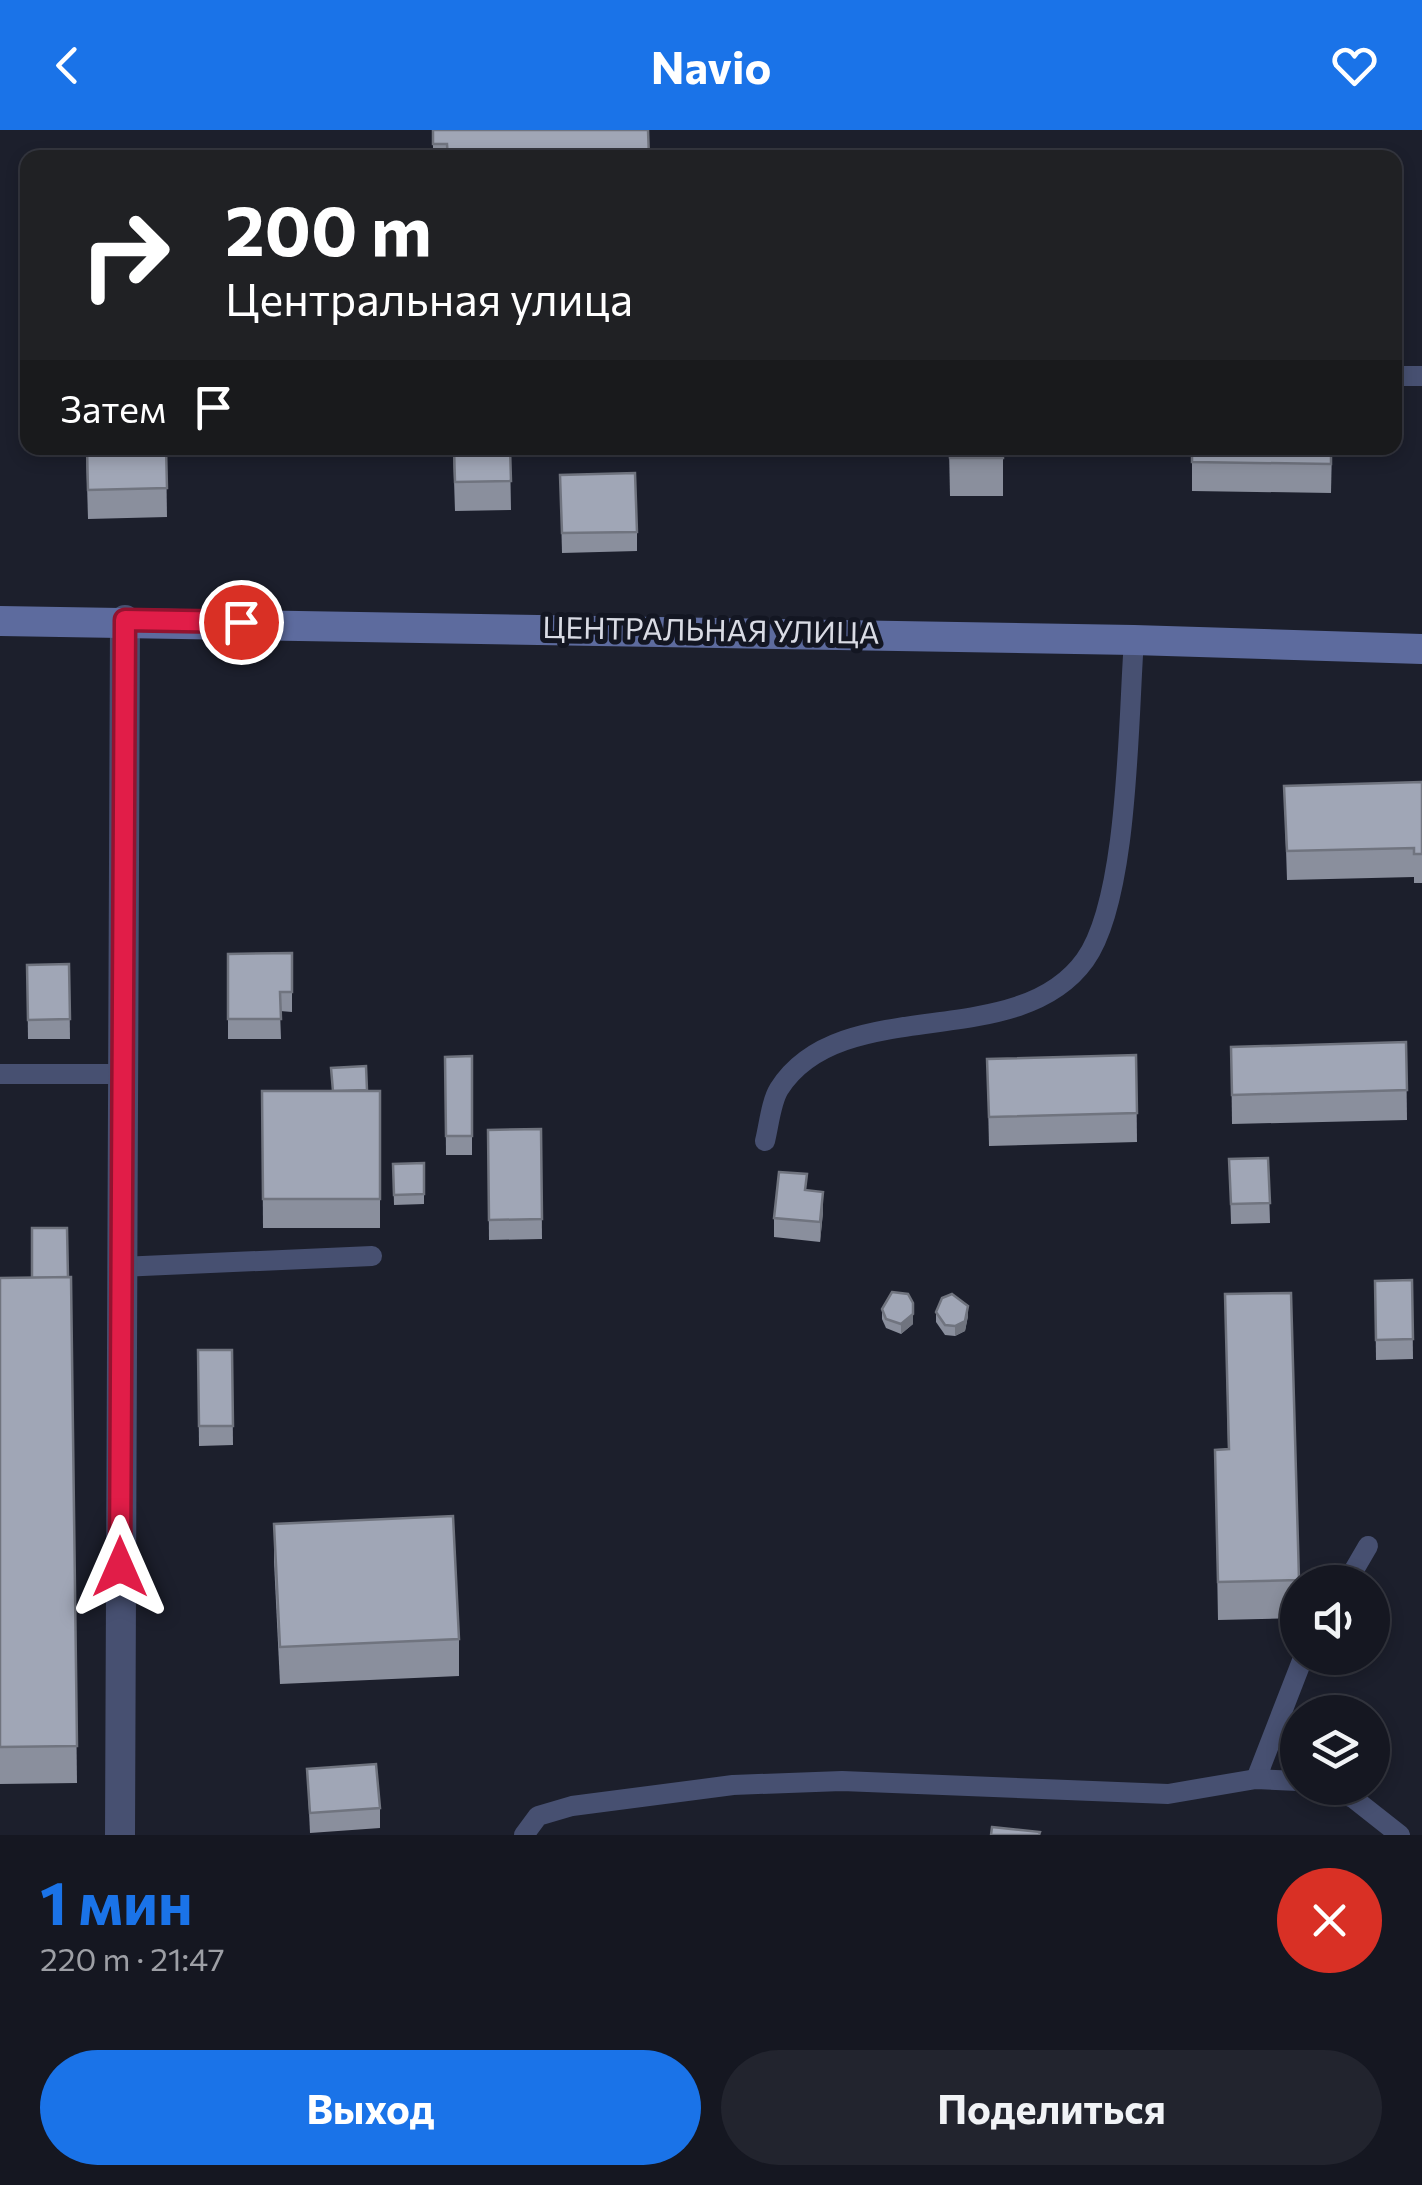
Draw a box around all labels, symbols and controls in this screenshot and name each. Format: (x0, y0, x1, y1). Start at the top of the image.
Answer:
icon: back (40, 38, 95, 93)
text: Navio (651, 38, 771, 93)
icon: heart (1327, 38, 1382, 93)
text: 200 m (225, 185, 432, 270)
icon: right (60, 190, 190, 320)
text: Центральная улица (225, 270, 633, 325)
icon: arrive (186, 380, 241, 435)
text: Затем (60, 384, 166, 431)
pin (199, 580, 284, 665)
icon: arrive (214, 595, 269, 650)
street label: ЦЕНТРАЛЬНАЯ УЛИЦА (542, 607, 880, 650)
position arrow (68, 1515, 172, 1619)
map controls (1280, 1565, 1390, 1805)
button: sound (1280, 1565, 1390, 1675)
button: layers (1280, 1695, 1390, 1805)
text: 1 мин (40, 1864, 193, 1937)
button: close (1277, 1868, 1382, 1973)
text: 220 m · 21:47 (40, 1938, 225, 1978)
button: Выход (40, 2050, 701, 2165)
button: Поделиться (721, 2050, 1382, 2165)

